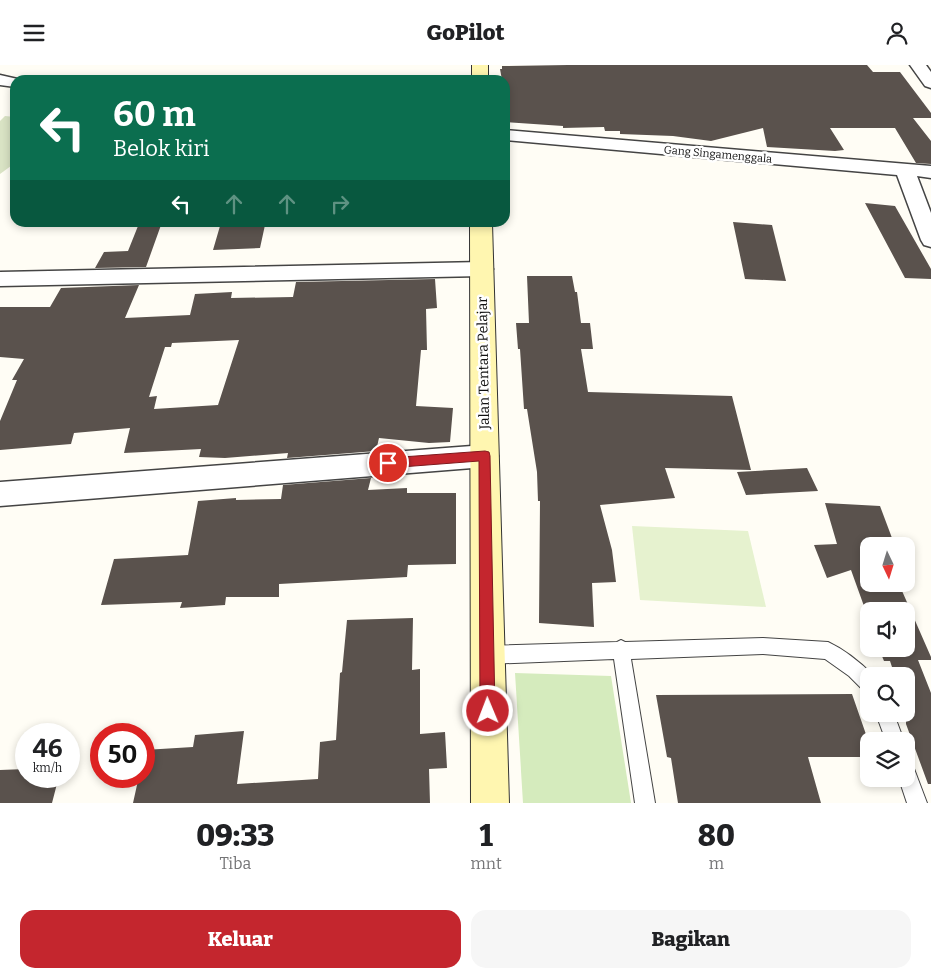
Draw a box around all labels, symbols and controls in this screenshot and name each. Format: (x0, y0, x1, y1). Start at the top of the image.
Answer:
icon: menu (20, 19, 48, 47)
text: GoPilot (427, 19, 504, 46)
icon: person (883, 19, 911, 47)
text: 60 m (113, 93, 196, 135)
icon: left (30, 95, 95, 160)
text: Belok kiri (113, 135, 209, 162)
street label: Gang Singamenggala (663, 143, 773, 166)
icon: left (167, 190, 195, 218)
icon: ahead (220, 190, 248, 218)
icon: ahead (273, 190, 301, 218)
icon: right (326, 190, 354, 218)
street label: Jalan Tentara Pelajar (474, 296, 493, 431)
pin (367, 442, 409, 484)
icon: arrive (374, 449, 402, 477)
north arrow (860, 537, 915, 593)
map controls (860, 537, 915, 787)
button: sound (860, 602, 915, 657)
button: search (860, 667, 915, 722)
position arrow (461, 684, 513, 736)
speed limit sign: 50 (90, 723, 155, 788)
button: layers (860, 732, 915, 787)
text: 46 (32, 734, 63, 764)
text: km/h (33, 761, 62, 775)
text: 09:33 (196, 818, 274, 854)
text: 1 (479, 818, 493, 854)
text: 80 (698, 818, 735, 854)
text: Tiba (219, 854, 251, 873)
text: mnt (471, 854, 502, 873)
text: m (709, 854, 724, 873)
button: Keluar (20, 910, 461, 968)
button: Bagikan (471, 910, 911, 968)

